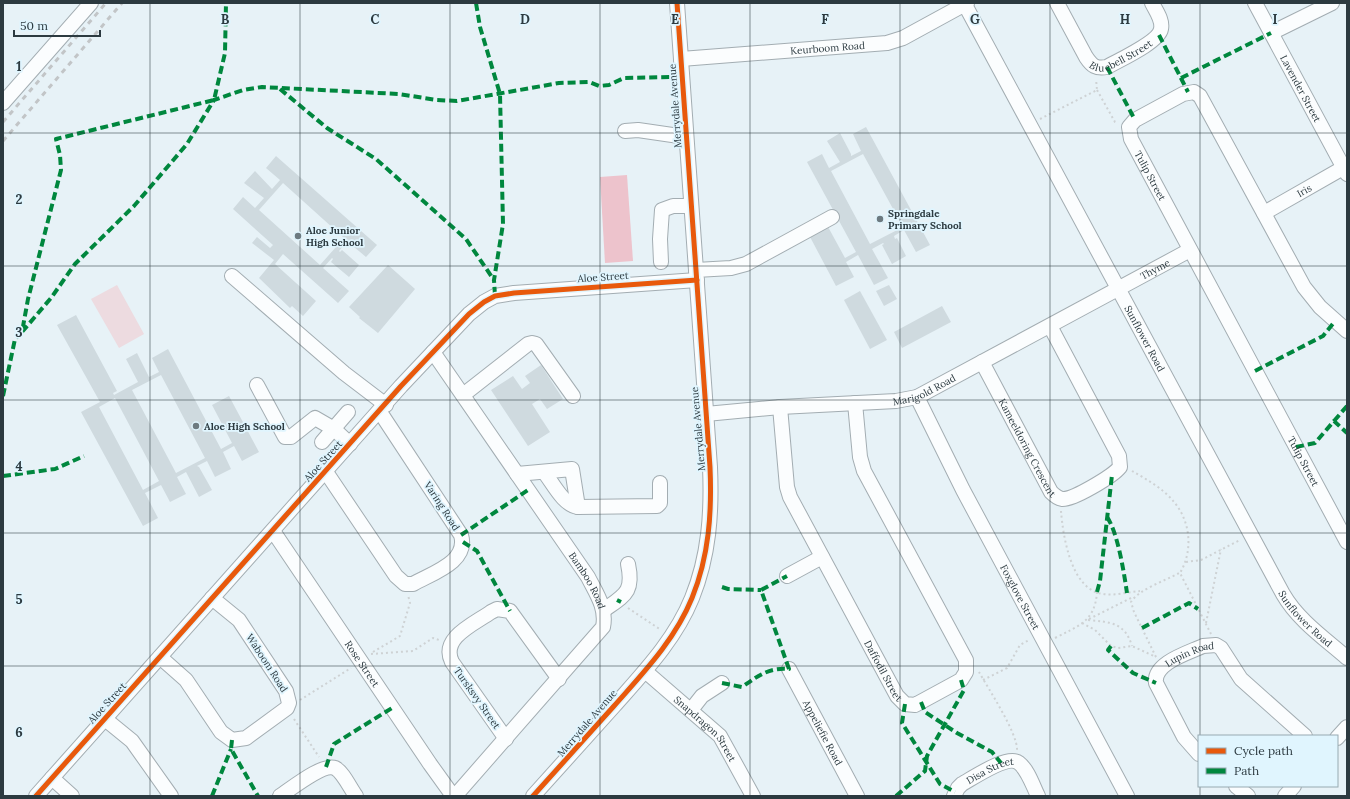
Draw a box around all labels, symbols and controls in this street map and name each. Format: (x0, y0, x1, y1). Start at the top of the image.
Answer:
text: B (221, 11, 230, 28)
text: C (371, 11, 380, 28)
text: D (520, 11, 530, 28)
text: E (671, 11, 679, 28)
text: F (821, 11, 829, 28)
text: G (970, 11, 980, 28)
text: H (1120, 11, 1130, 28)
text: I (1272, 11, 1278, 28)
scale bar (14, 12, 100, 38)
text: 50 m (20, 18, 48, 33)
street label: Bluebell Street (1087, 36, 1155, 74)
street label: Keurboom Road (790, 38, 865, 57)
street label: Lavender Street (1278, 53, 1324, 124)
text: 1 (16, 58, 22, 75)
street label: Merrydale Avenue (666, 63, 684, 149)
street label: Tulip Street (1132, 148, 1169, 203)
street label: Iris (1294, 181, 1314, 200)
text: 2 (16, 191, 23, 208)
place label: Springdale Primary School (888, 207, 962, 232)
marker: Springdale Primary School (875, 214, 885, 224)
place label: Aloe Junior High School (306, 224, 363, 249)
marker: Aloe Junior High School (293, 231, 303, 241)
street label: Thyme (1138, 255, 1173, 282)
street label: Aloe Street (576, 269, 629, 285)
street label: Sunflower Road (1122, 303, 1168, 374)
text: 3 (15, 324, 23, 341)
street label: Marigold Road (892, 371, 958, 408)
street label: Merrydale Avenue (688, 386, 708, 472)
street label: Kameeldoring Crescent (996, 396, 1059, 500)
place label: Aloe High School (204, 420, 285, 433)
marker: Aloe High School (191, 421, 201, 431)
street label: Tulip Street (1285, 434, 1322, 488)
street label: Aloe Street (300, 438, 345, 485)
text: 4 (15, 458, 23, 475)
street label: Varing Road (421, 478, 463, 533)
street label: Bamboo Road (566, 549, 609, 610)
street label: Foxglove Street (997, 562, 1043, 632)
street label: Sunflower Road (1276, 588, 1335, 650)
text: 5 (15, 591, 23, 608)
street label: Waboom Road (243, 631, 291, 695)
street label: Rose Street (342, 638, 383, 689)
street label: Daffodil Street (862, 638, 905, 704)
street label: Lupin Road (1162, 639, 1214, 670)
street label: Tursksvy Street (451, 665, 503, 732)
street label: Aloe Street (84, 680, 129, 727)
street label: Merrydale Avenue (554, 686, 620, 759)
street label: Snapdragon Street (671, 693, 739, 764)
street label: Appeliefie Road (800, 697, 846, 767)
text: 6 (15, 724, 23, 741)
legend (1198, 735, 1338, 787)
text: Cycle path (1234, 743, 1293, 758)
street label: Disa Street (964, 754, 1014, 787)
text: Path (1234, 763, 1259, 778)

